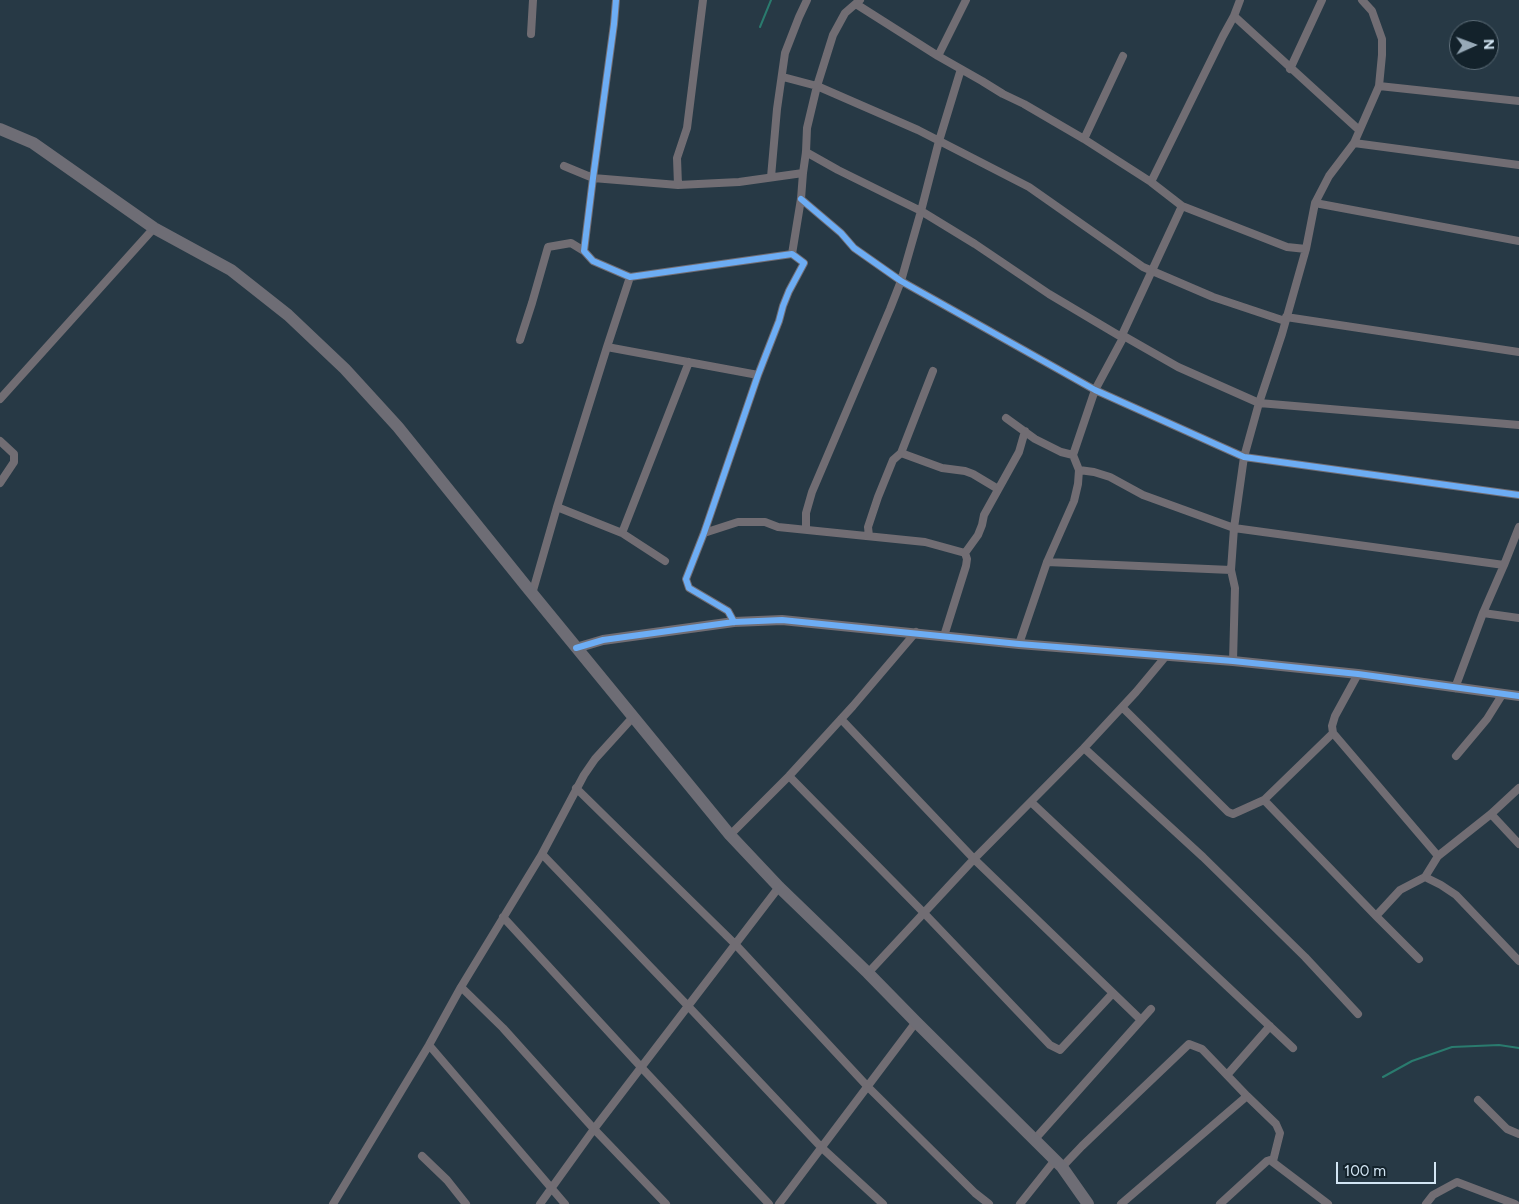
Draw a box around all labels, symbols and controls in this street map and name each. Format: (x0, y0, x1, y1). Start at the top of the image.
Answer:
north arrow (1449, 20, 1499, 70)
text: N (1480, 39, 1497, 50)
scale bar (1339, 1152, 1439, 1184)
text: 100 m (1344, 1162, 1386, 1180)

